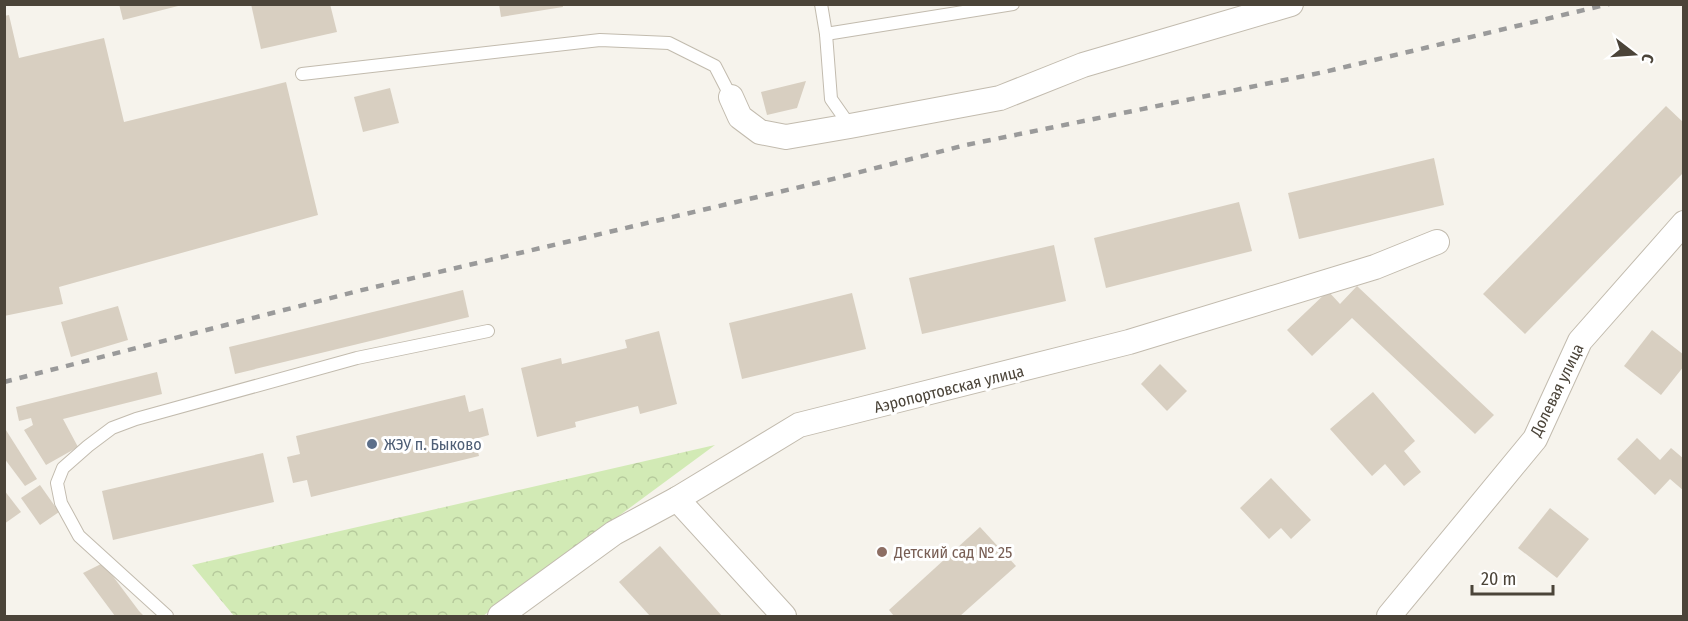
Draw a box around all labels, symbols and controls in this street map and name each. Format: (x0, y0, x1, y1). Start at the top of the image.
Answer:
north arrow (1604, 24, 1664, 84)
text: С (1637, 51, 1658, 66)
street label: Долевая улица (1526, 340, 1588, 440)
street label: Аэропортовская улица (872, 361, 1026, 417)
place label: ЖЭУ п. Быково (384, 435, 482, 454)
marker: ЖЭУ п. Быково (365, 437, 379, 451)
place label: Детский сад № 25 (893, 543, 1012, 562)
marker: Детский сад № 25 (875, 545, 889, 559)
scale bar (1472, 558, 1553, 596)
text: 20 m (1481, 568, 1516, 590)

